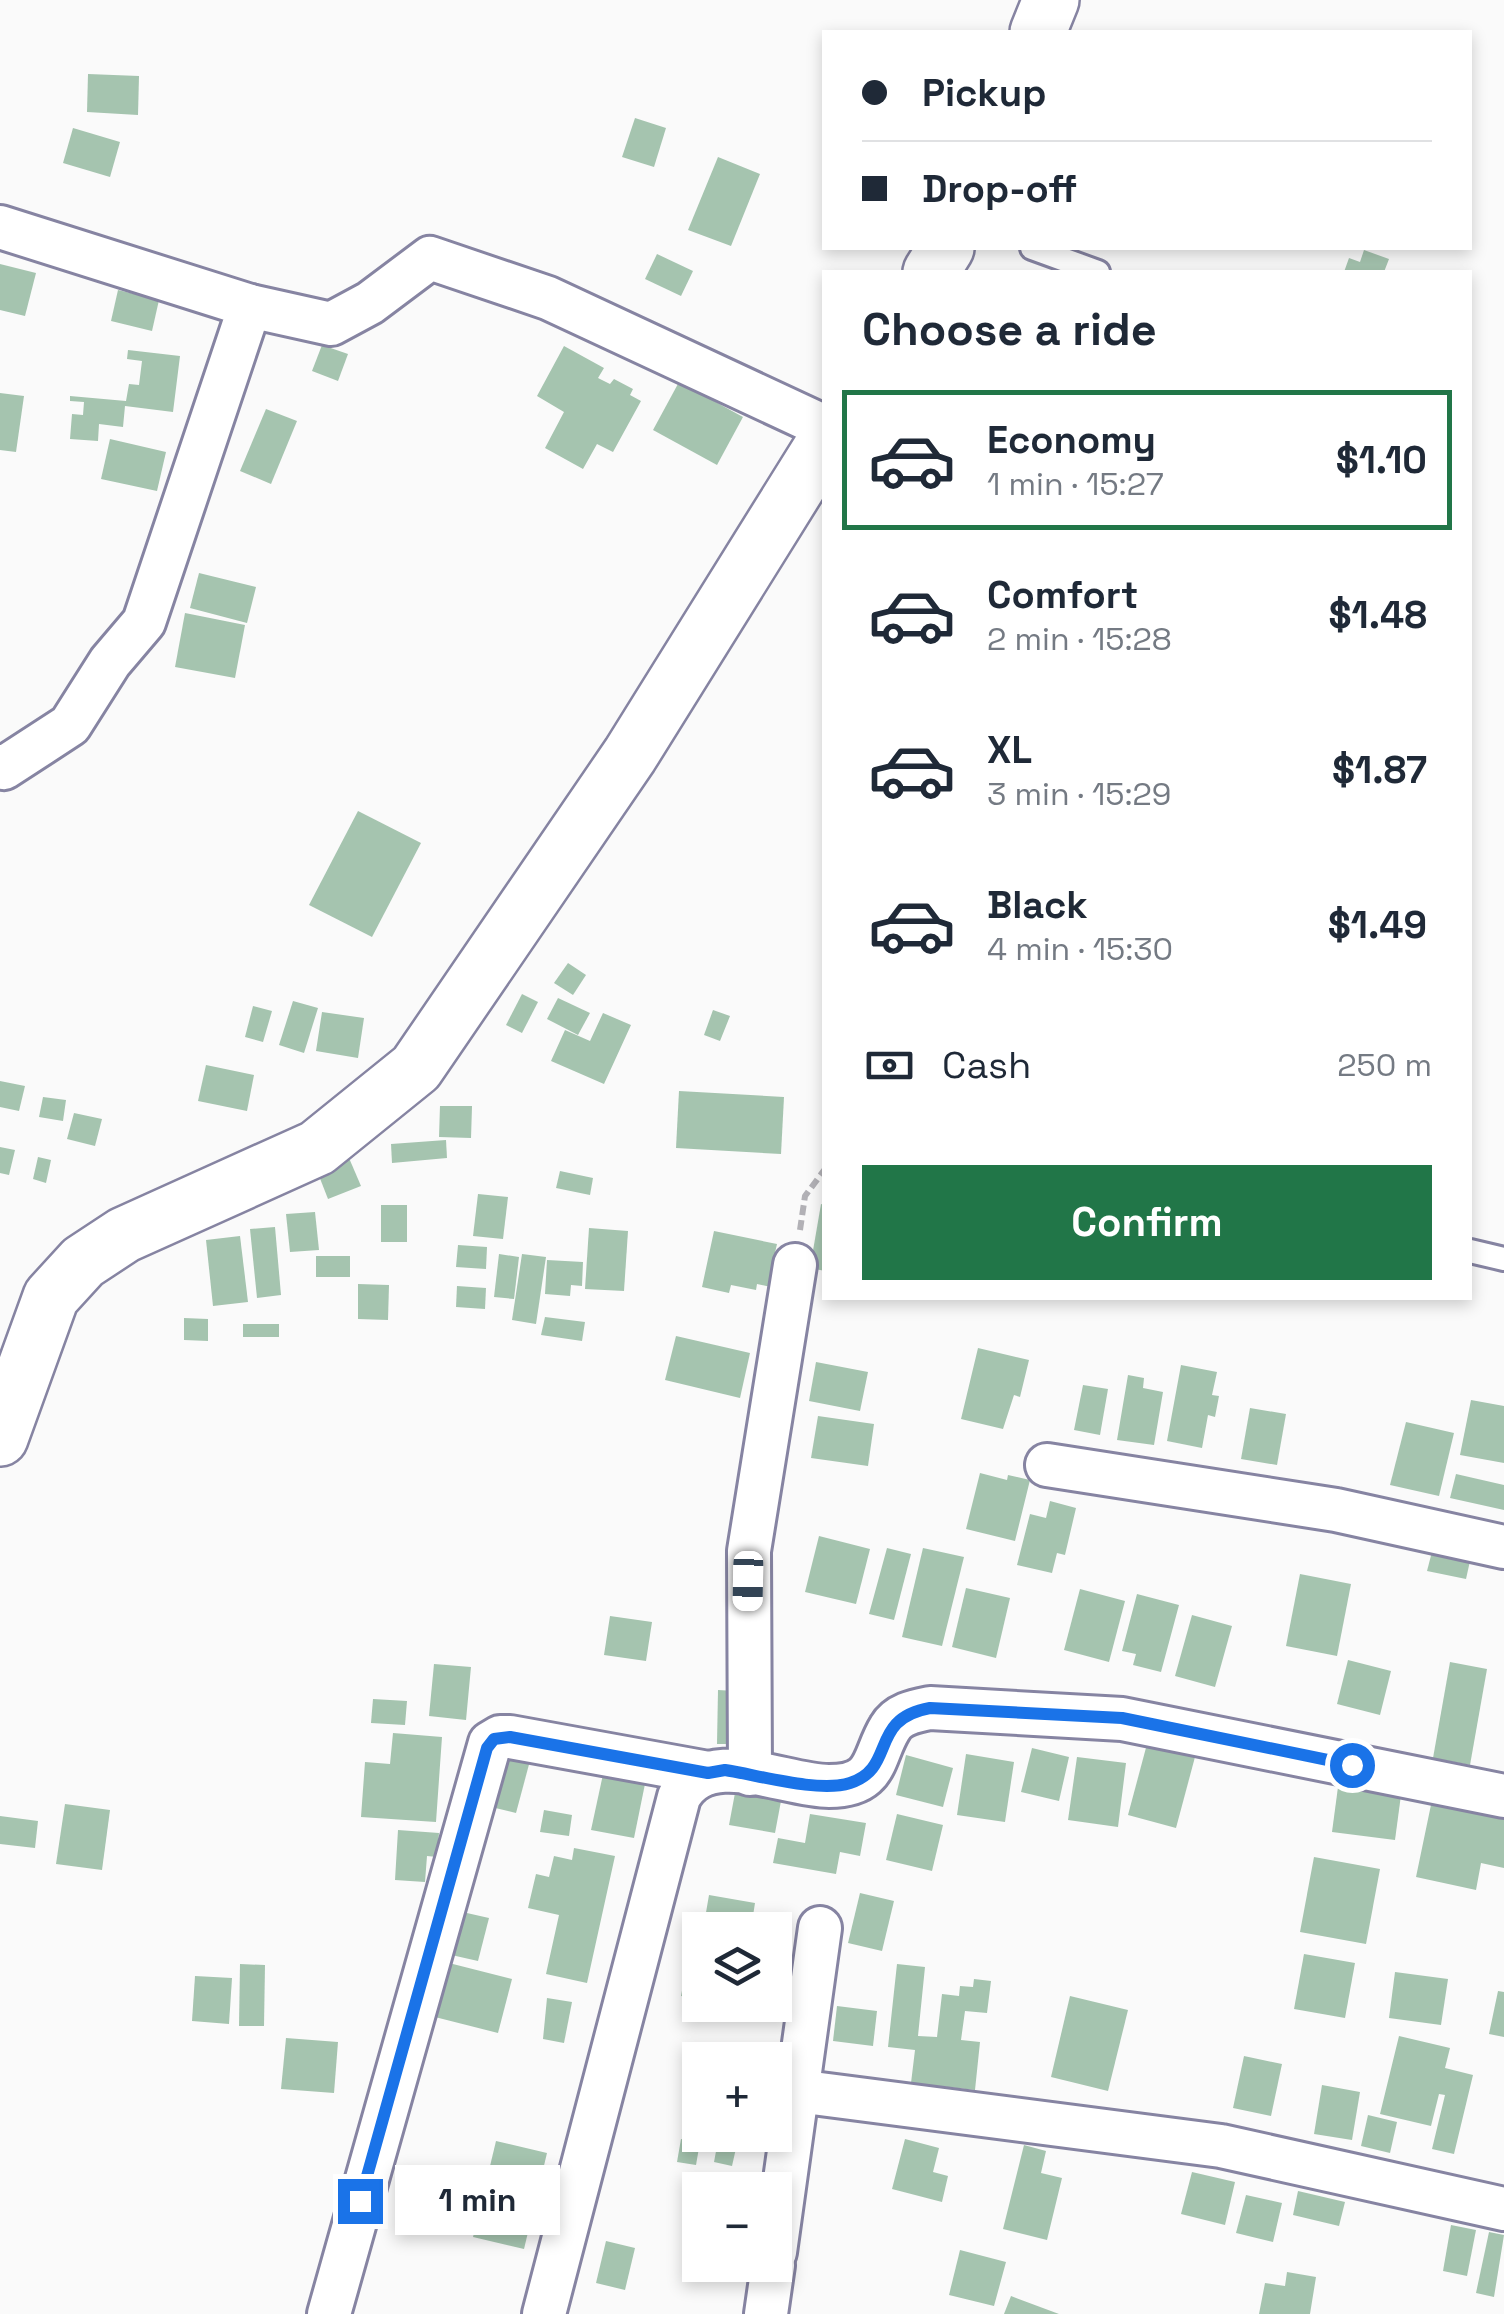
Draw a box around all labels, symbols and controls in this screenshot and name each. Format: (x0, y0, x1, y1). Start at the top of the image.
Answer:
text: Pickup (922, 69, 1046, 117)
text: Drop-off (922, 165, 1077, 213)
text: Choose a ride (862, 301, 1157, 358)
icon: car (867, 415, 957, 505)
text: Economy (987, 416, 1156, 464)
text: $1.10 (1336, 436, 1427, 484)
text: 1 min · 15:27 (987, 464, 1164, 504)
icon: car (867, 570, 957, 660)
text: Comfort (987, 571, 1138, 619)
text: $1.48 (1329, 591, 1427, 639)
text: 2 min · 15:28 (987, 619, 1172, 659)
icon: car (867, 725, 957, 815)
text: XL (987, 726, 1032, 774)
text: $1.87 (1332, 746, 1427, 794)
text: 3 min · 15:29 (987, 774, 1171, 814)
icon: car (867, 880, 957, 970)
text: Black (987, 881, 1088, 929)
text: $1.49 (1328, 901, 1427, 949)
text: 4 min · 15:30 (987, 929, 1173, 969)
icon: cash (862, 1038, 917, 1093)
text: Cash (942, 1041, 1031, 1089)
text: 250 m (1337, 1045, 1432, 1085)
button: Confirm (862, 1165, 1432, 1280)
car (732, 1551, 764, 1611)
route start (1330, 1743, 1375, 1788)
map controls (682, 1912, 792, 2282)
button: layers (682, 1912, 792, 2022)
button: + (682, 2042, 792, 2152)
callout: 1 min (395, 2166, 560, 2236)
button: − (682, 2172, 792, 2282)
route end (338, 2179, 383, 2224)
text: 1 min (438, 2180, 517, 2220)

